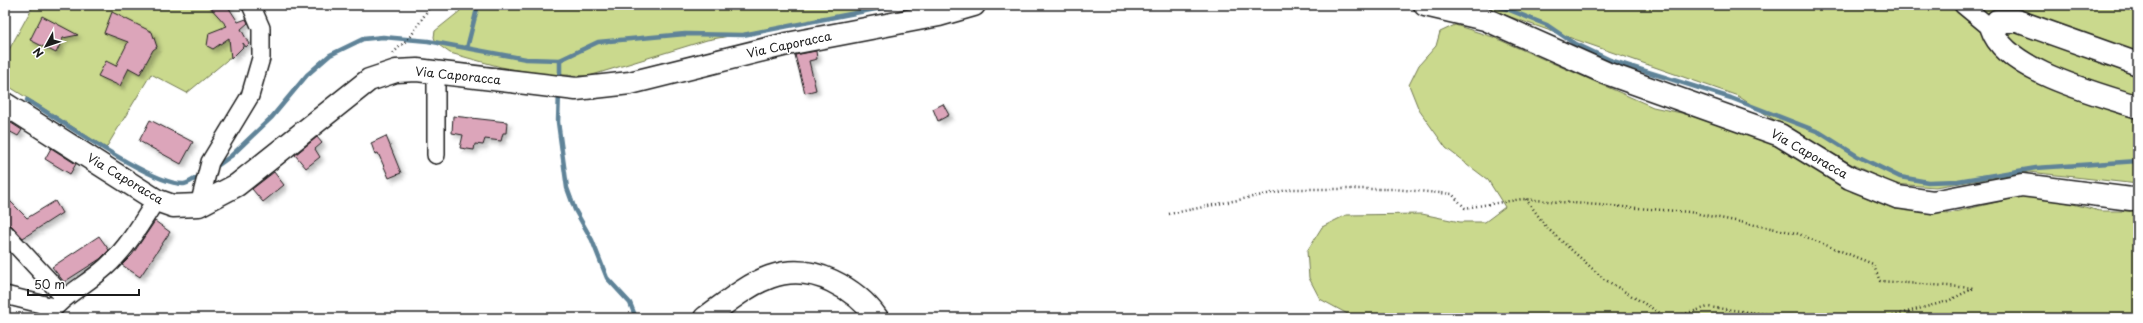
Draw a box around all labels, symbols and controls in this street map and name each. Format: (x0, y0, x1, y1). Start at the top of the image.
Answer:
north arrow (26, 26, 66, 66)
street label: Via Caporacca (745, 26, 833, 62)
text: N (28, 44, 47, 62)
street label: Via Caporacca (414, 62, 502, 89)
street label: Via Caporacca (1768, 124, 1852, 183)
street label: Via Caporacca (84, 148, 168, 208)
scale bar (28, 271, 139, 297)
text: 50 m (34, 275, 65, 293)

